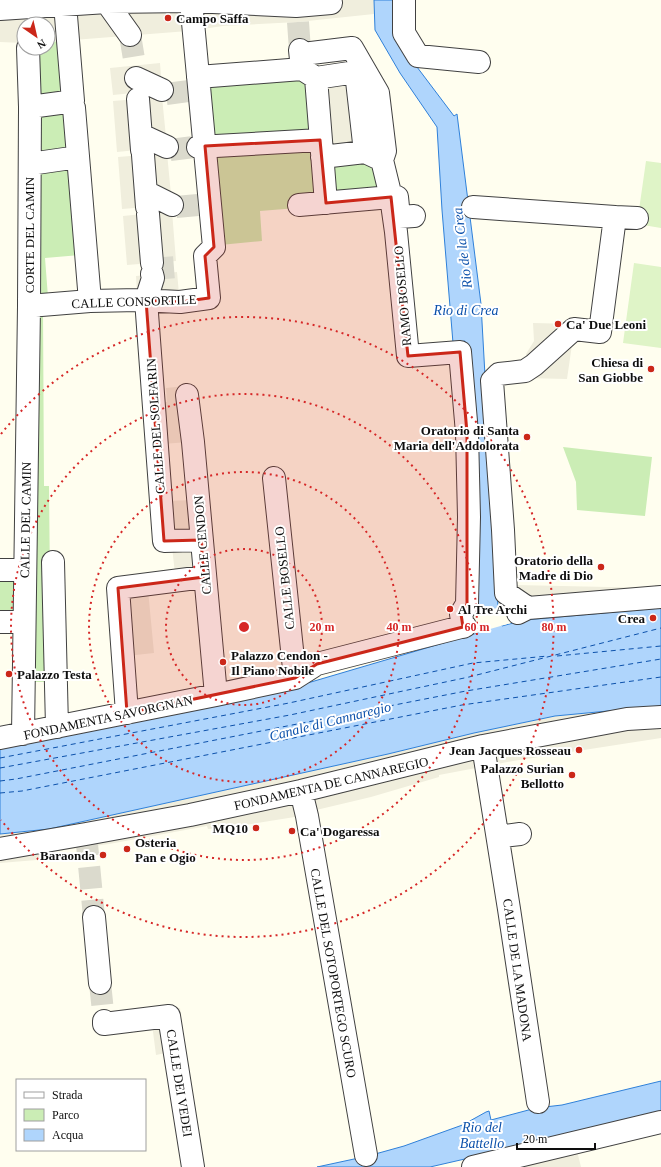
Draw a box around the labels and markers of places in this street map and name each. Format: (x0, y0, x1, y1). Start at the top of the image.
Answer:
place label: Campo Saffa (176, 11, 249, 26)
marker: Campo Saffa (163, 13, 173, 23)
place label: Ca' Due Leoni (566, 317, 647, 332)
marker: Ca' Due Leoni (553, 319, 563, 329)
place label: Chiesa di San Giobbe (578, 355, 643, 385)
marker: Chiesa di San Giobbe (646, 364, 656, 374)
place label: Oratorio di Santa Maria dell'Addolorata (394, 423, 519, 453)
marker: Oratorio di Santa Maria dell'Addolorata (522, 432, 532, 442)
place label: Oratorio della Madre di Dio (514, 553, 593, 583)
marker: Oratorio della Madre di Dio (596, 562, 606, 572)
place label: Al Tre Archi (458, 602, 527, 617)
marker: Al Tre Archi (445, 604, 455, 614)
place label: Crea (618, 611, 645, 626)
marker: Crea (648, 613, 658, 623)
centre of rings (237, 620, 251, 634)
place label: Palazzo Cendon - Il Piano Nobile (231, 648, 328, 678)
marker: Palazzo Cendon - Il Piano Nobile (218, 657, 228, 667)
place label: Palazzo Testa (17, 667, 92, 682)
marker: Palazzo Testa (4, 669, 14, 679)
place label: Jean Jacques Rosseau (449, 743, 571, 758)
marker: Jean Jacques Rosseau (574, 745, 584, 755)
place label: Palazzo Surian Bellotto (481, 761, 565, 791)
marker: Palazzo Surian Bellotto (567, 770, 577, 780)
place label: MQ10 (213, 821, 248, 836)
marker: MQ10 (251, 823, 261, 833)
place label: Ca' Dogaressa (300, 824, 380, 839)
marker: Ca' Dogaressa (287, 826, 297, 836)
place label: Osteria Pan e Ogio (135, 835, 196, 865)
marker: Osteria Pan e Ogio (122, 844, 132, 854)
place label: Baraonda (40, 848, 95, 863)
marker: Baraonda (98, 850, 108, 860)

